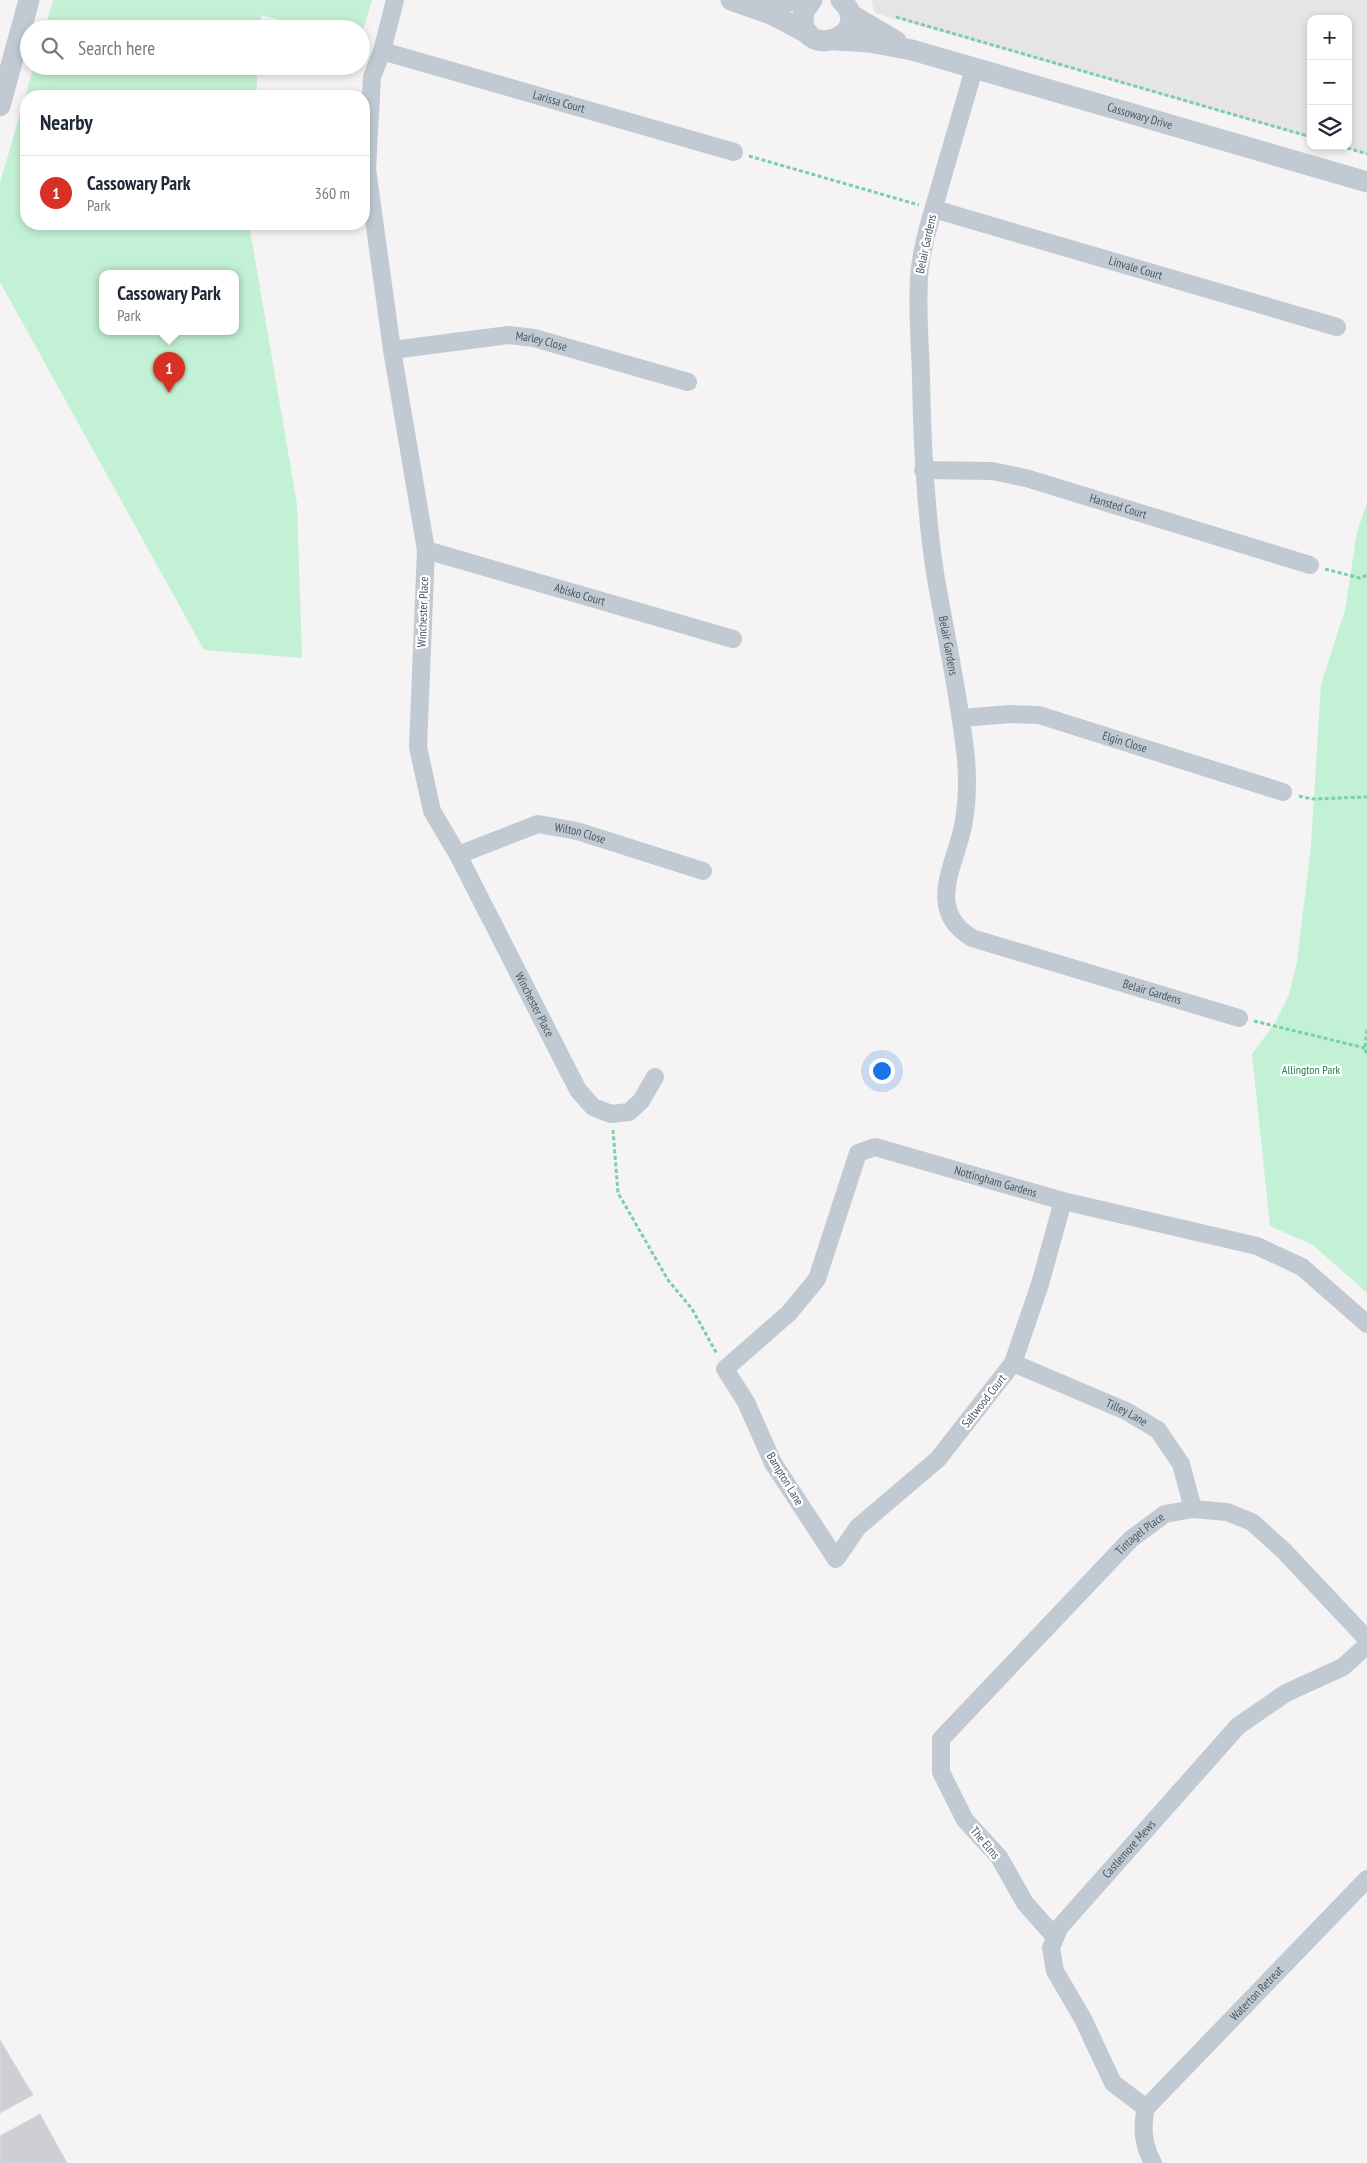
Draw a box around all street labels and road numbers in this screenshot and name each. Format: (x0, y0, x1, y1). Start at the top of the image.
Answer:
street label: Larissa Court (531, 87, 587, 116)
street label: Cassowary Drive (1106, 99, 1174, 132)
street label: Belair Gardens (912, 213, 939, 275)
street label: Linvale Court (1107, 253, 1165, 283)
street label: Marley Close (515, 328, 569, 354)
street label: Hansted Court (1088, 490, 1149, 522)
street label: Winchester Place (414, 576, 431, 647)
street label: Abisko Court (553, 580, 608, 609)
street label: Belair Gardens (936, 615, 962, 677)
street label: Elgin Close (1101, 727, 1149, 756)
street label: Wilton Close (554, 819, 608, 847)
street label: Winchester Place (512, 970, 558, 1039)
street label: Belair Gardens (1121, 976, 1183, 1007)
street label: Nottingham Gardens (953, 1162, 1039, 1200)
street label: Saltwood Court (958, 1370, 1010, 1430)
street label: Tilley Lane (1104, 1395, 1150, 1429)
street label: Bampton Lane (764, 1449, 807, 1508)
street label: Tintagel Place (1112, 1509, 1167, 1558)
street label: Castlemore Mews (1099, 1817, 1158, 1881)
street label: The Elms (967, 1823, 1003, 1862)
street label: Waterton Retreat (1226, 1962, 1286, 2024)

